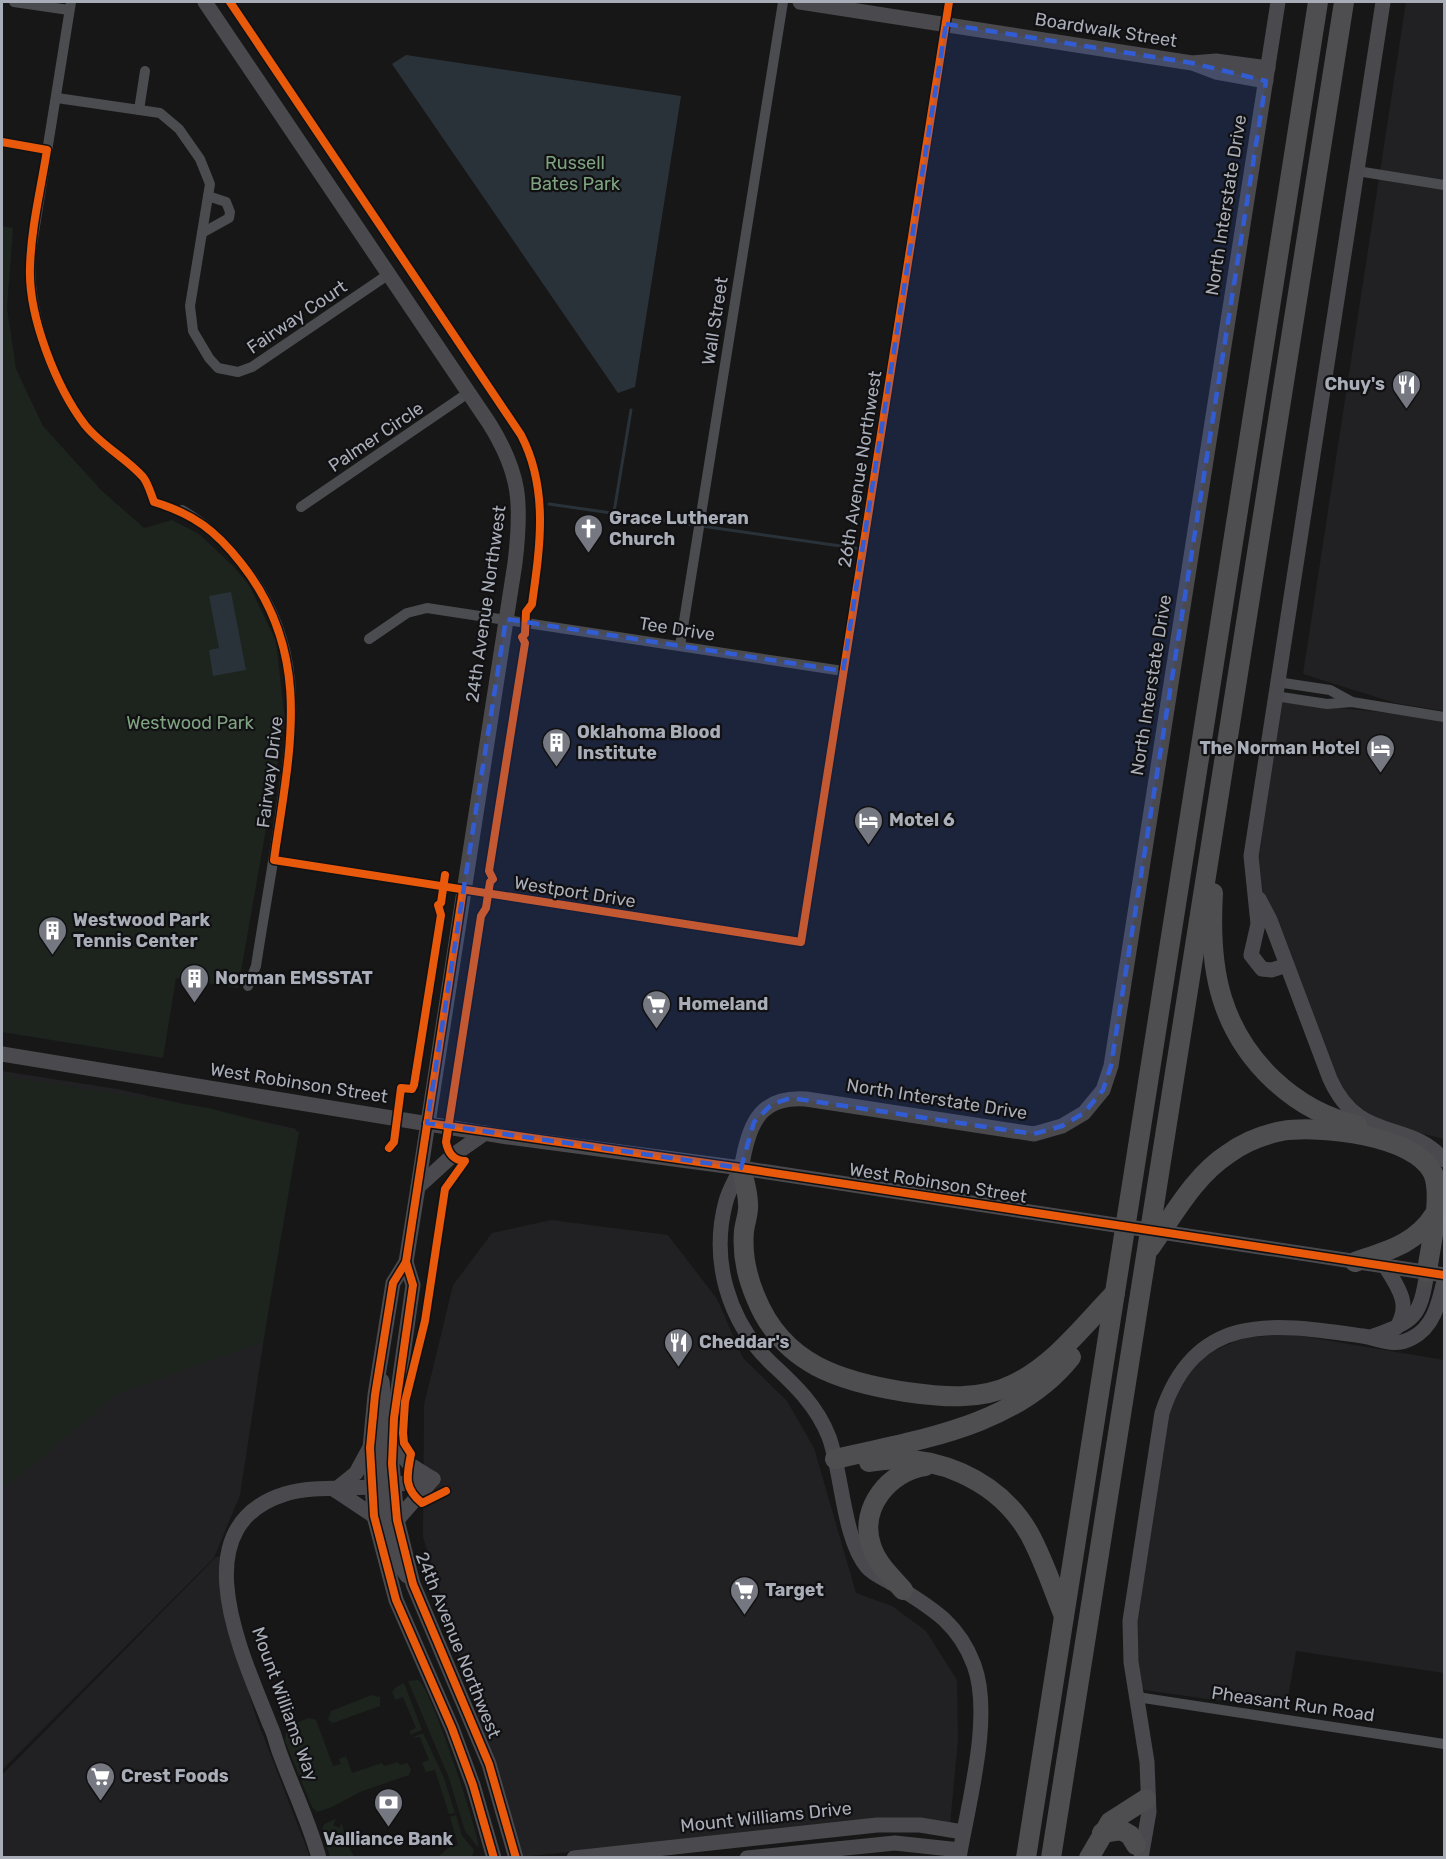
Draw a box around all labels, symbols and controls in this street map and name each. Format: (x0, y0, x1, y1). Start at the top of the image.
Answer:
street label: Boardwalk Street (1033, 8, 1179, 52)
street label: North Interstate Drive (1201, 113, 1251, 297)
park label: Russell Bates Park (530, 152, 621, 195)
street label: Fairway Court (243, 275, 351, 359)
street label: Wall Street (697, 275, 733, 367)
restaurant icon: Chuy's (1390, 368, 1422, 410)
street label: 26th Avenue Northwest (834, 369, 886, 569)
place label: Chuy's (1324, 373, 1385, 395)
street label: Palmer Circle (324, 397, 428, 477)
street label: 24th Avenue Northwest (461, 504, 511, 704)
place label: Grace Lutheran Church (609, 507, 749, 550)
church icon: Grace Lutheran Church (572, 512, 604, 554)
street label: North Interstate Drive (1126, 593, 1176, 777)
street label: Tee Drive (637, 612, 717, 646)
park label: Westwood Park (126, 712, 255, 734)
street label: Fairway Drive (252, 715, 288, 829)
place label: Oklahoma Blood Institute (577, 721, 721, 764)
building icon: Oklahoma Blood Institute (540, 726, 572, 768)
hotel icon: The Norman Hotel (1365, 732, 1397, 774)
place label: The Norman Hotel (1199, 737, 1360, 759)
hotel icon: Motel 6 (852, 804, 884, 846)
place label: Motel 6 (889, 809, 955, 831)
street label: Westport Drive (513, 872, 637, 912)
place label: Westwood Park Tennis Center (73, 909, 210, 952)
building icon: Westwood Park Tennis Center (36, 914, 68, 956)
building icon: Norman EMSSTAT (178, 962, 210, 1004)
place label: Norman EMSSTAT (215, 967, 373, 989)
supermarket icon: Homeland (641, 988, 673, 1030)
place label: Homeland (678, 993, 768, 1015)
street label: West Robinson Street (209, 1058, 389, 1108)
street label: North Interstate Drive (845, 1074, 1029, 1124)
street label: West Robinson Street (848, 1158, 1028, 1208)
restaurant icon: Cheddar's (662, 1326, 694, 1368)
place label: Cheddar's (699, 1331, 790, 1353)
street label: 24th Avenue Northwest (411, 1549, 505, 1741)
supermarket icon: Target (728, 1574, 760, 1616)
place label: Target (765, 1579, 824, 1601)
street label: Mount Williams Way (247, 1624, 323, 1784)
street label: Pheasant Run Road (1210, 1682, 1376, 1726)
supermarket icon: Crest Foods (84, 1760, 116, 1802)
place label: Crest Foods (121, 1765, 229, 1787)
bank icon: Valliance Bank (372, 1786, 404, 1828)
street label: Mount Williams Drive (679, 1797, 853, 1837)
place label: Valliance Bank (323, 1828, 454, 1850)

